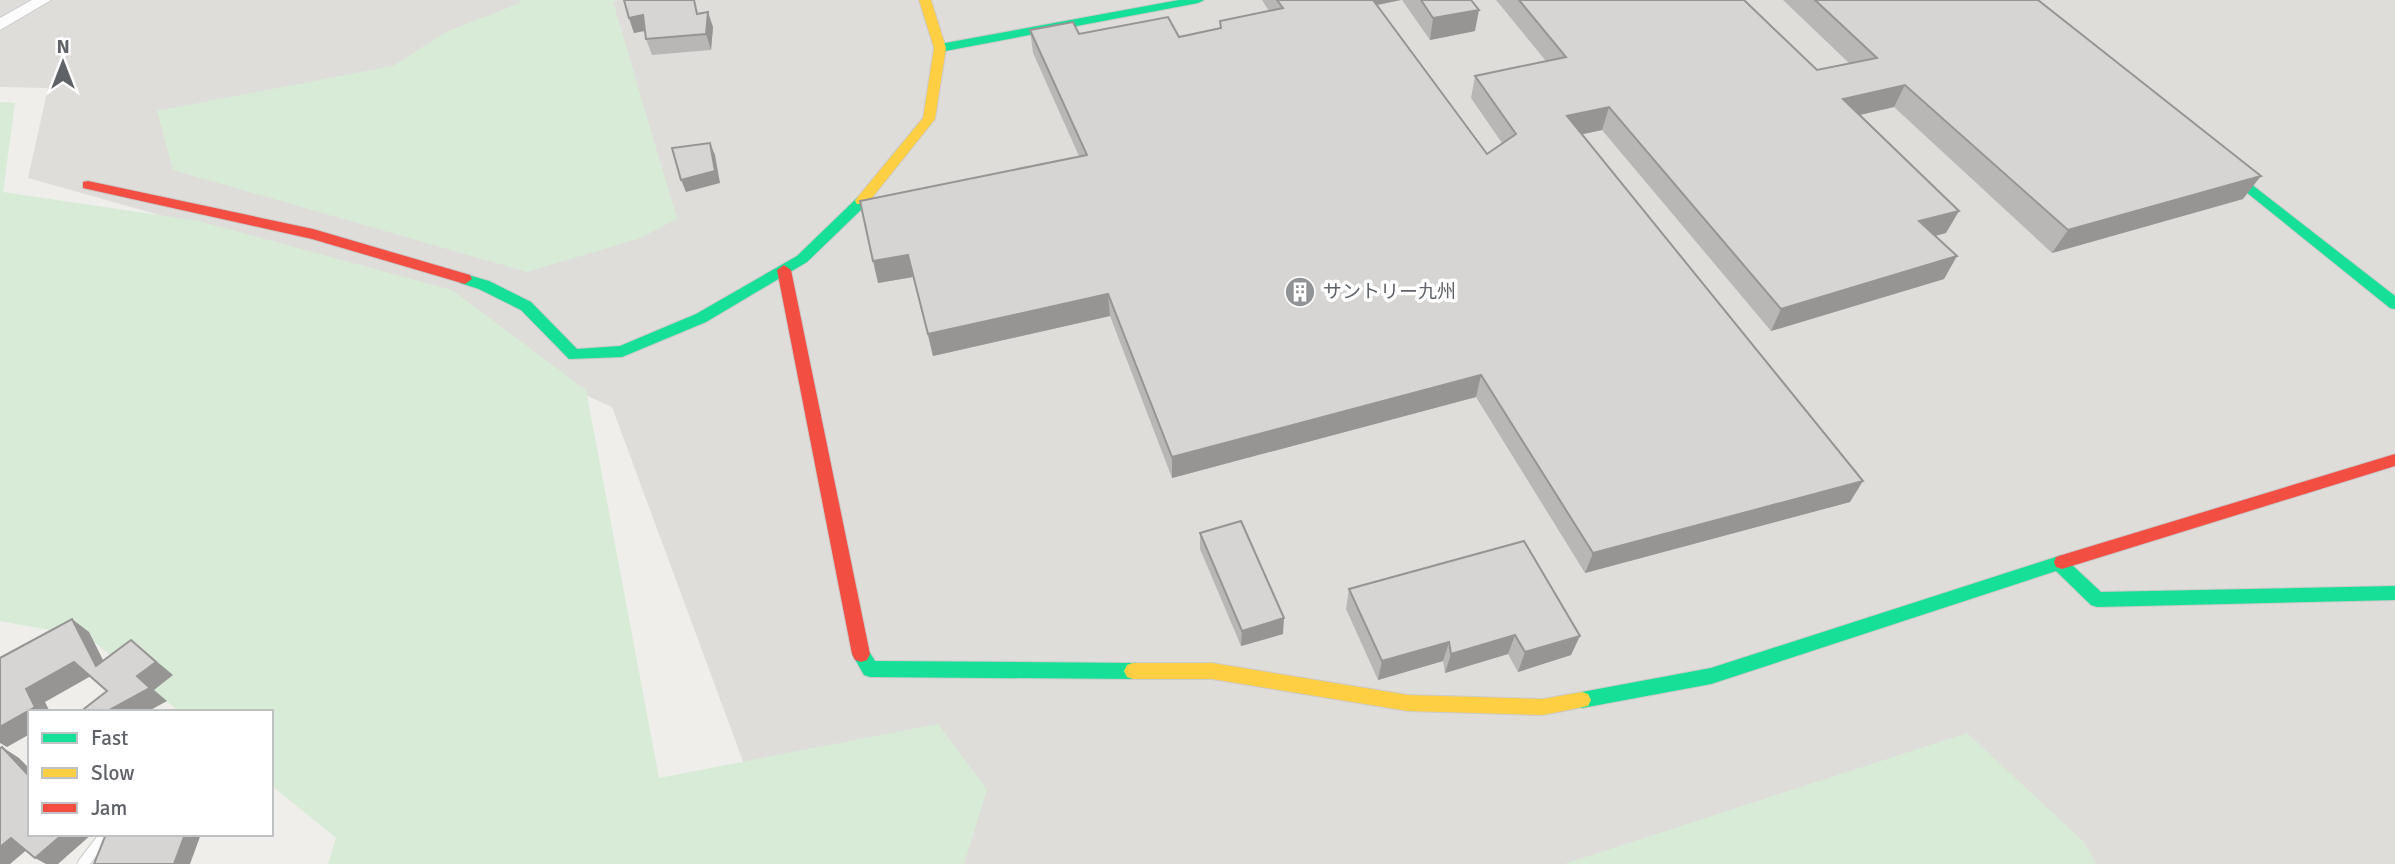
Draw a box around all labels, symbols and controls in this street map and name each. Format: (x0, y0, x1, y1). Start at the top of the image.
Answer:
north arrow (28, 28, 98, 98)
text: N (56, 35, 70, 59)
building icon: サントリー九州 (1283, 275, 1317, 309)
place label: サントリー九州 (1323, 280, 1456, 304)
legend (28, 710, 273, 836)
text: Fast (91, 725, 128, 751)
text: Slow (91, 760, 135, 786)
text: Jam (91, 795, 127, 821)

